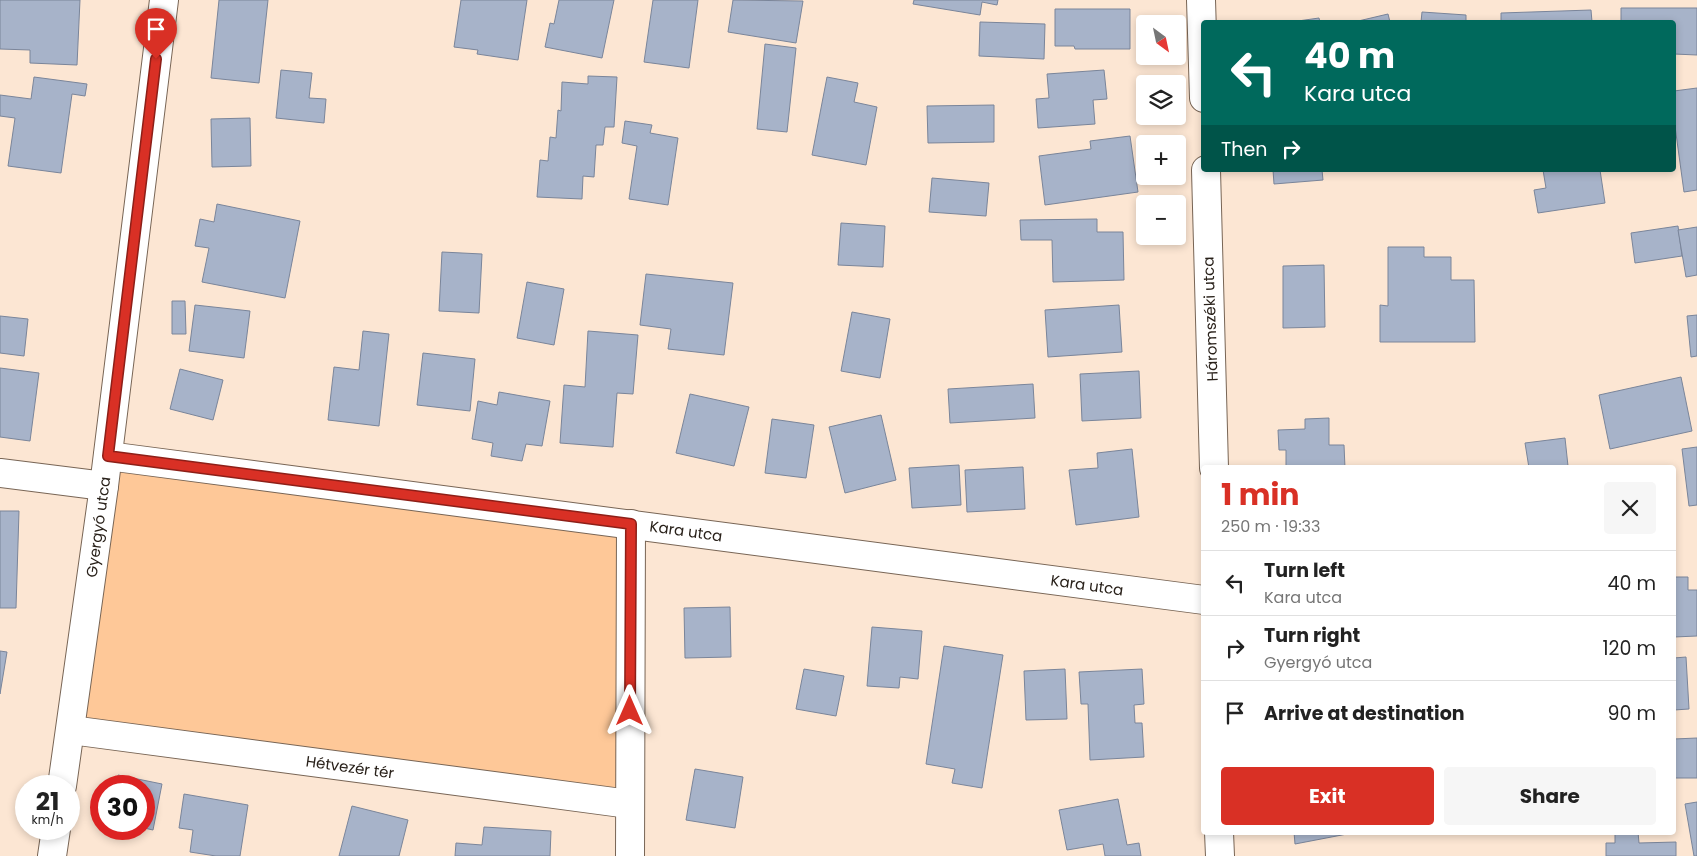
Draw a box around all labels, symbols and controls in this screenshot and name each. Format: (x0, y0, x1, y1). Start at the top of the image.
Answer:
pin (135, 8, 177, 59)
icon: arrive (142, 15, 170, 43)
north arrow (1136, 15, 1186, 65)
map controls (1136, 15, 1186, 245)
text: 40 m (1304, 31, 1395, 80)
icon: left (1221, 40, 1286, 105)
button: layers (1136, 75, 1186, 125)
text: Kara utca (1304, 78, 1411, 109)
button: + (1136, 135, 1186, 185)
icon: right (1277, 135, 1305, 163)
text: Then (1221, 136, 1267, 163)
button: − (1136, 195, 1186, 245)
street label: Háromszéki utca (1197, 256, 1223, 382)
text: 1 min (1221, 473, 1299, 516)
street label: Gyergyó utca (81, 475, 115, 579)
button: close (1604, 482, 1656, 534)
text: 250 m · 19:33 (1221, 515, 1320, 538)
street label: Kara utca (648, 516, 724, 546)
text: Turn left (1264, 557, 1345, 584)
icon: left (1221, 569, 1249, 597)
street label: Kara utca (1049, 570, 1125, 600)
text: 40 m (1607, 570, 1656, 597)
text: Kara utca (1264, 586, 1342, 609)
text: Turn right (1264, 622, 1360, 649)
icon: right (1221, 634, 1249, 662)
text: 120 m (1602, 635, 1656, 662)
text: Gyergyó utca (1264, 651, 1372, 674)
position arrow (603, 684, 655, 736)
icon: arrive (1221, 699, 1249, 727)
text: Arrive at destination (1264, 700, 1465, 727)
text: 90 m (1607, 700, 1656, 727)
street label: Hétvezér tér (305, 750, 396, 784)
button: Exit (1221, 767, 1434, 825)
button: Share (1444, 767, 1656, 825)
speed limit sign: 30 (90, 775, 155, 840)
text: 21 (36, 784, 59, 819)
text: km/h (32, 811, 63, 828)

